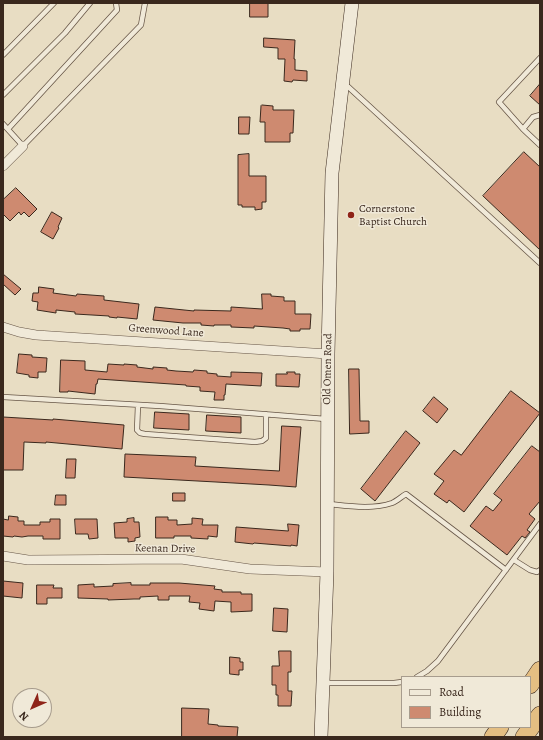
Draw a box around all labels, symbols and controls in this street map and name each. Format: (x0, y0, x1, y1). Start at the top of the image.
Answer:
place label: Cornerstone Baptist Church (359, 202, 427, 228)
marker: Cornerstone Baptist Church (346, 210, 356, 220)
street label: Greenwood Lane (128, 322, 204, 340)
street label: Old Omen Road (321, 333, 335, 405)
street label: Keenan Drive (135, 542, 195, 556)
legend (401, 676, 531, 728)
text: Road (439, 684, 464, 700)
north arrow (12, 688, 52, 728)
text: Building (439, 704, 481, 720)
text: N (16, 708, 32, 724)

